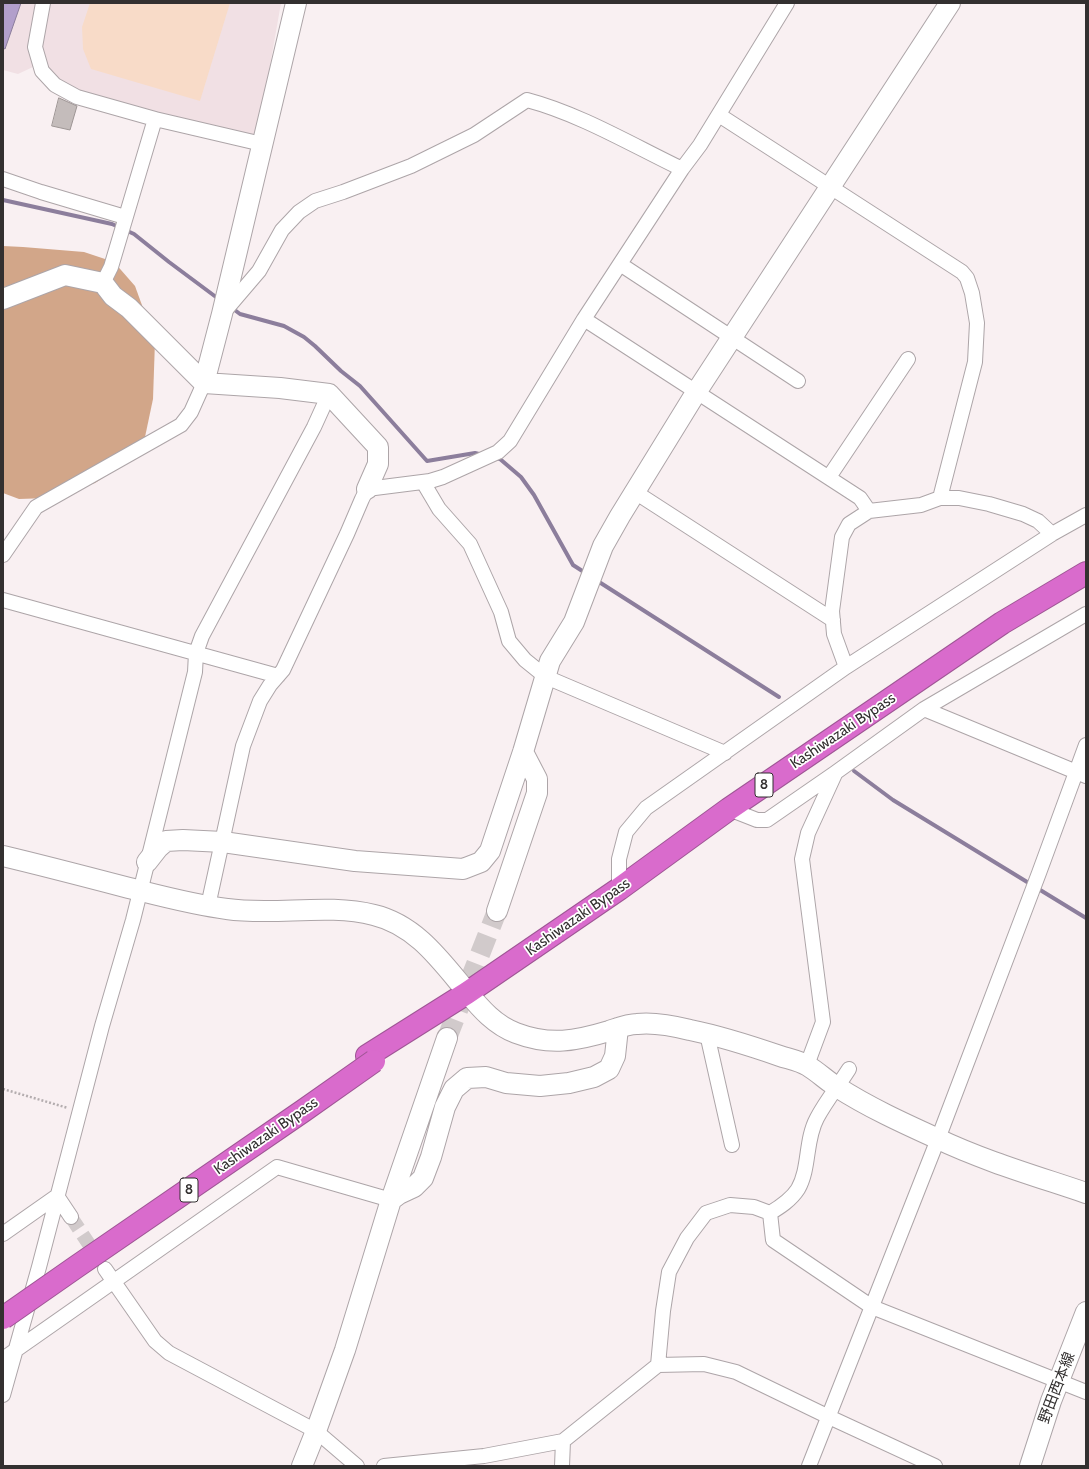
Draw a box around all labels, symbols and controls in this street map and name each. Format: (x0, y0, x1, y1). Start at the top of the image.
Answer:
street label: Kashiwazaki Bypass (787, 689, 899, 773)
road number: 8 (755, 773, 773, 797)
street label: Kashiwazaki Bypass (522, 874, 634, 960)
street label: Kashiwazaki Bypass (210, 1093, 322, 1179)
road number: 8 (180, 1178, 198, 1202)
street label: 野田西本線 (1035, 1350, 1079, 1426)

